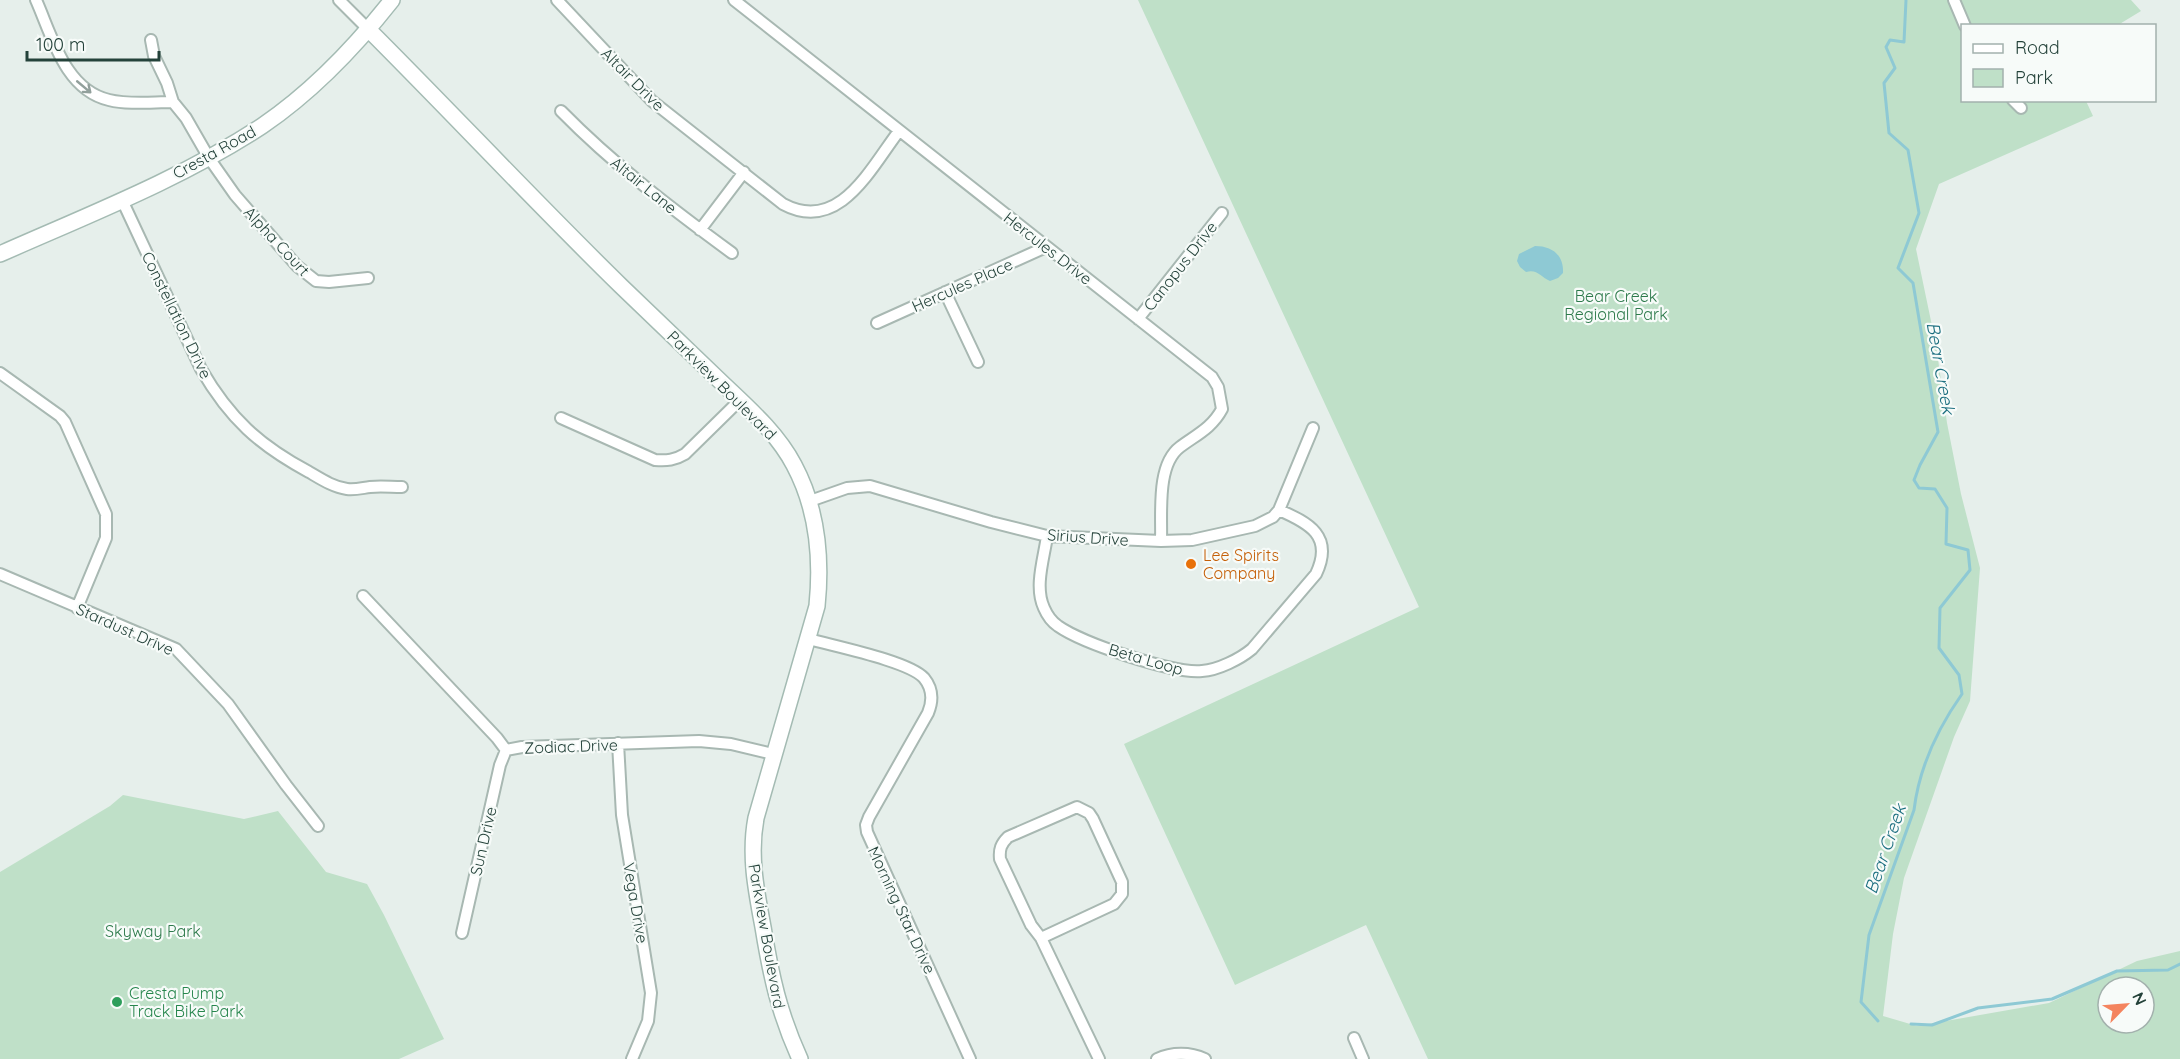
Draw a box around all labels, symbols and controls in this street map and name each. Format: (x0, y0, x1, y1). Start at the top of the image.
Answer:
scale bar (27, 24, 159, 62)
legend (1961, 24, 2156, 102)
text: 100 m (36, 33, 85, 56)
text: Road (2015, 36, 2060, 59)
street label: Altair Drive (597, 43, 669, 115)
text: Park (2015, 66, 2053, 89)
one-way arrow (76, 80, 91, 94)
street label: Cresta Road (169, 121, 259, 183)
street label: Altair Lane (607, 152, 681, 218)
street label: Alpha Court (240, 202, 314, 280)
street label: Hercules Drive (1000, 207, 1096, 289)
street label: Canopus Drive (1139, 217, 1221, 315)
street label: Constellation Drive (138, 248, 216, 382)
street label: Hercules Place (908, 254, 1016, 316)
park label: Bear Creek Regional Park (1564, 286, 1668, 324)
water label: Bear Creek (1922, 320, 1961, 417)
street label: Parkview Boulevard (663, 326, 781, 444)
street label: Sirius Drive (1047, 524, 1129, 550)
place label: Lee Spirits Company (1203, 545, 1279, 583)
marker: Lee Spirits Company (1184, 557, 1198, 571)
street label: Stardust Drive (73, 599, 177, 659)
street label: Beta Loop (1106, 639, 1186, 679)
street label: Zodiac Drive (524, 734, 618, 758)
water label: Bear Creek (1859, 800, 1911, 897)
street label: Sun Drive (465, 805, 501, 877)
street label: Morning Star Drive (864, 843, 940, 977)
street label: Vega Drive (619, 861, 653, 945)
street label: Parkview Boulevard (744, 862, 790, 1010)
park label: Skyway Park (105, 921, 201, 941)
north arrow (2096, 975, 2156, 1035)
place label: Cresta Pump Track Bike Park (129, 983, 244, 1021)
text: N (2128, 989, 2151, 1008)
marker: Cresta Pump Track Bike Park (110, 995, 124, 1009)

